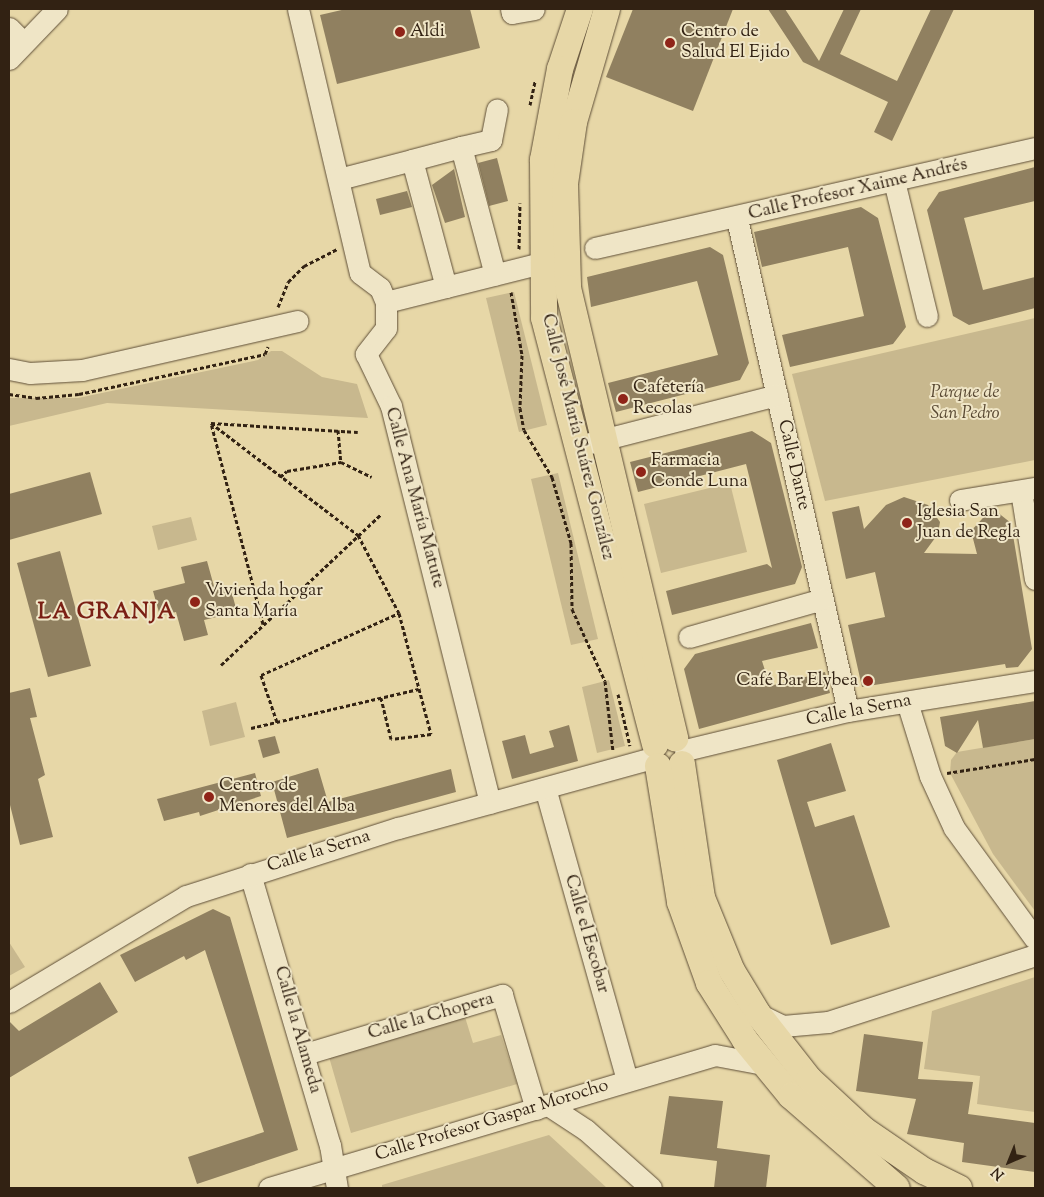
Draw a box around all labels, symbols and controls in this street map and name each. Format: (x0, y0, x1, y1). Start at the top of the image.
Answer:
place label: Aldi (410, 21, 445, 43)
place label: Centro de Salud El Ejido (681, 22, 790, 64)
marker: Aldi (394, 26, 406, 38)
marker: Centro de Salud El Ejido (663, 36, 677, 50)
street label: Calle Profesor Xaime Andrés (746, 154, 970, 226)
street label: Calle José María Suárez González (536, 312, 618, 562)
place label: Cafetería Recolas (633, 378, 704, 420)
park label: Parque de San Pedro (930, 383, 1000, 426)
marker: Cafetería Recolas (617, 393, 629, 405)
street label: Calle Ana María Matute (379, 405, 449, 591)
street label: Calle Dante (772, 418, 814, 512)
place label: Farmacia Conde Luna (651, 451, 748, 494)
marker: Farmacia Conde Luna (635, 466, 647, 478)
place label: Iglesia San Juan de Regla (917, 502, 1020, 544)
marker: Iglesia San Juan de Regla (901, 517, 913, 529)
place label: Vivienda hogar Santa María (205, 581, 323, 624)
marker: Vivienda hogar Santa María (189, 596, 201, 608)
district label: LA GRANJA (37, 601, 177, 627)
place label: Café Bar Elybea (736, 670, 858, 692)
marker: Café Bar Elybea (862, 675, 874, 687)
street label: Calle la Serna (805, 690, 913, 732)
place label: Centro de Menores del Alba (219, 776, 355, 819)
marker: Centro de Menores del Alba (203, 791, 215, 803)
street label: Calle la Serna (265, 826, 373, 878)
street label: Calle el Escobar (559, 872, 613, 996)
street label: Calle la Alameda (269, 964, 325, 1096)
street label: Calle la Chopera (366, 989, 496, 1045)
street label: Calle Profesor Gaspar Morocho (373, 1075, 611, 1167)
north arrow (984, 1137, 1034, 1187)
text: N (988, 1162, 1010, 1184)

